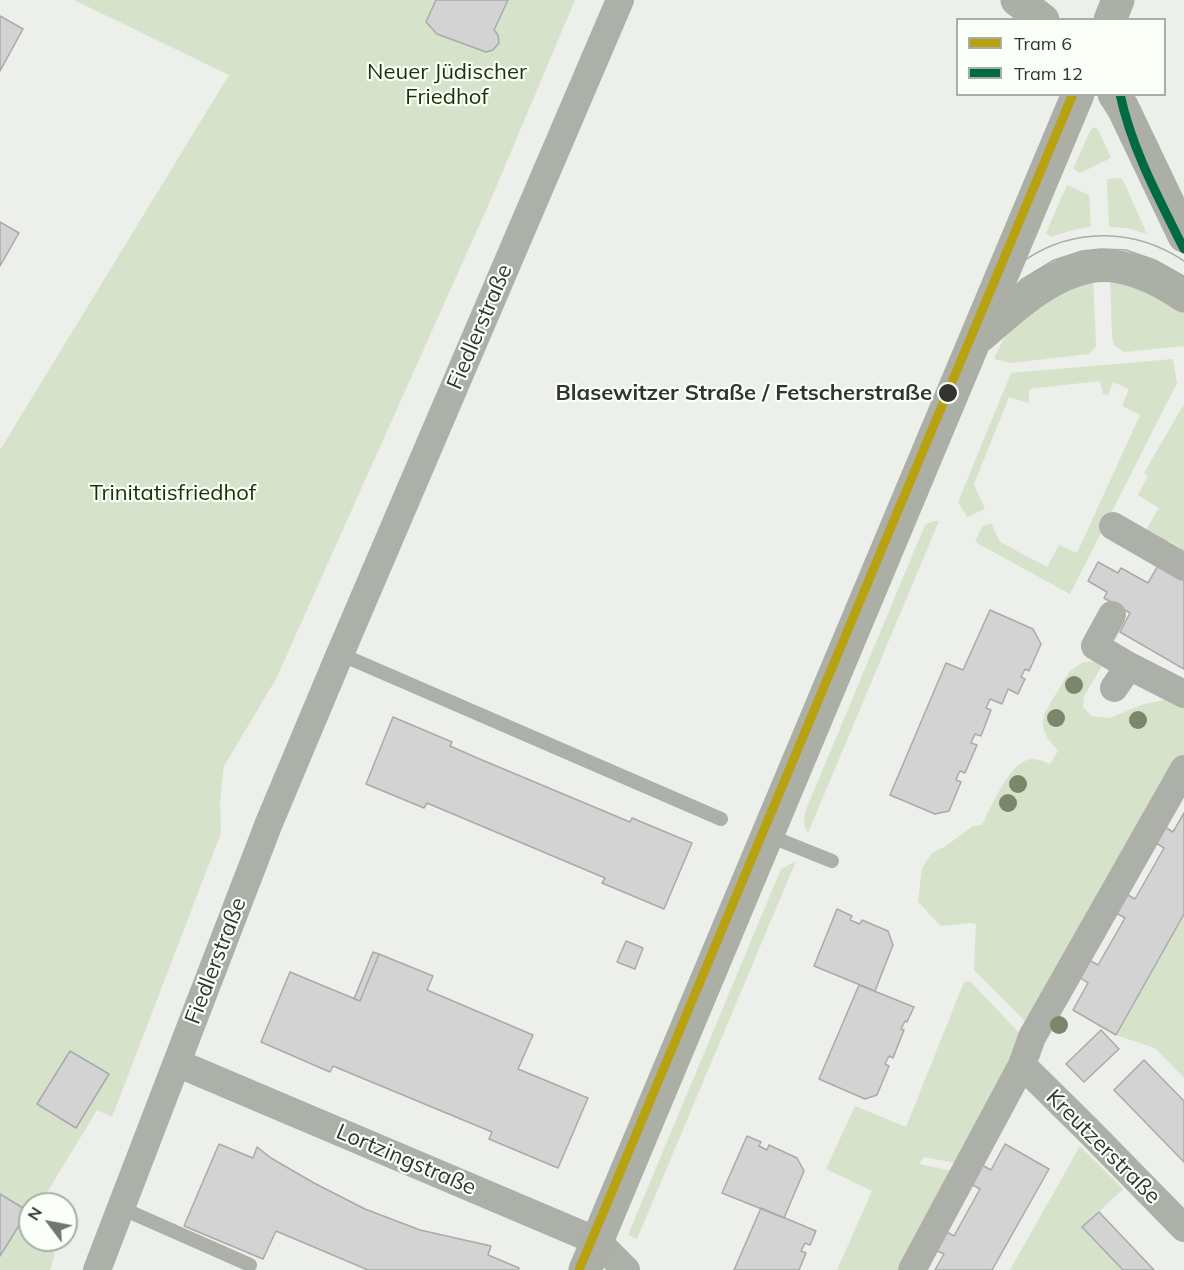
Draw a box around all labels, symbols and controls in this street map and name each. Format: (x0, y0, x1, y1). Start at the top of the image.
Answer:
legend (956, 18, 1166, 96)
text: Tram 6 (1014, 32, 1072, 55)
park label: Neuer Jüdischer Friedhof (367, 59, 527, 110)
text: Tram 12 (1014, 62, 1083, 85)
street label: Fiedlerstraße (442, 260, 518, 394)
place label: Blasewitzer Straße / Fetscherstraße (556, 380, 932, 406)
marker: Blasewitzer Straße / Fetscherstraße (937, 382, 959, 404)
park label: Trinitatisfriedhof (90, 480, 256, 506)
street label: Fiedlerstraße (180, 894, 252, 1028)
street label: Kreutzerstraße (1040, 1084, 1166, 1210)
street label: Lortzingstraße (332, 1119, 480, 1201)
north arrow (18, 1192, 78, 1252)
text: N (23, 1203, 46, 1224)

